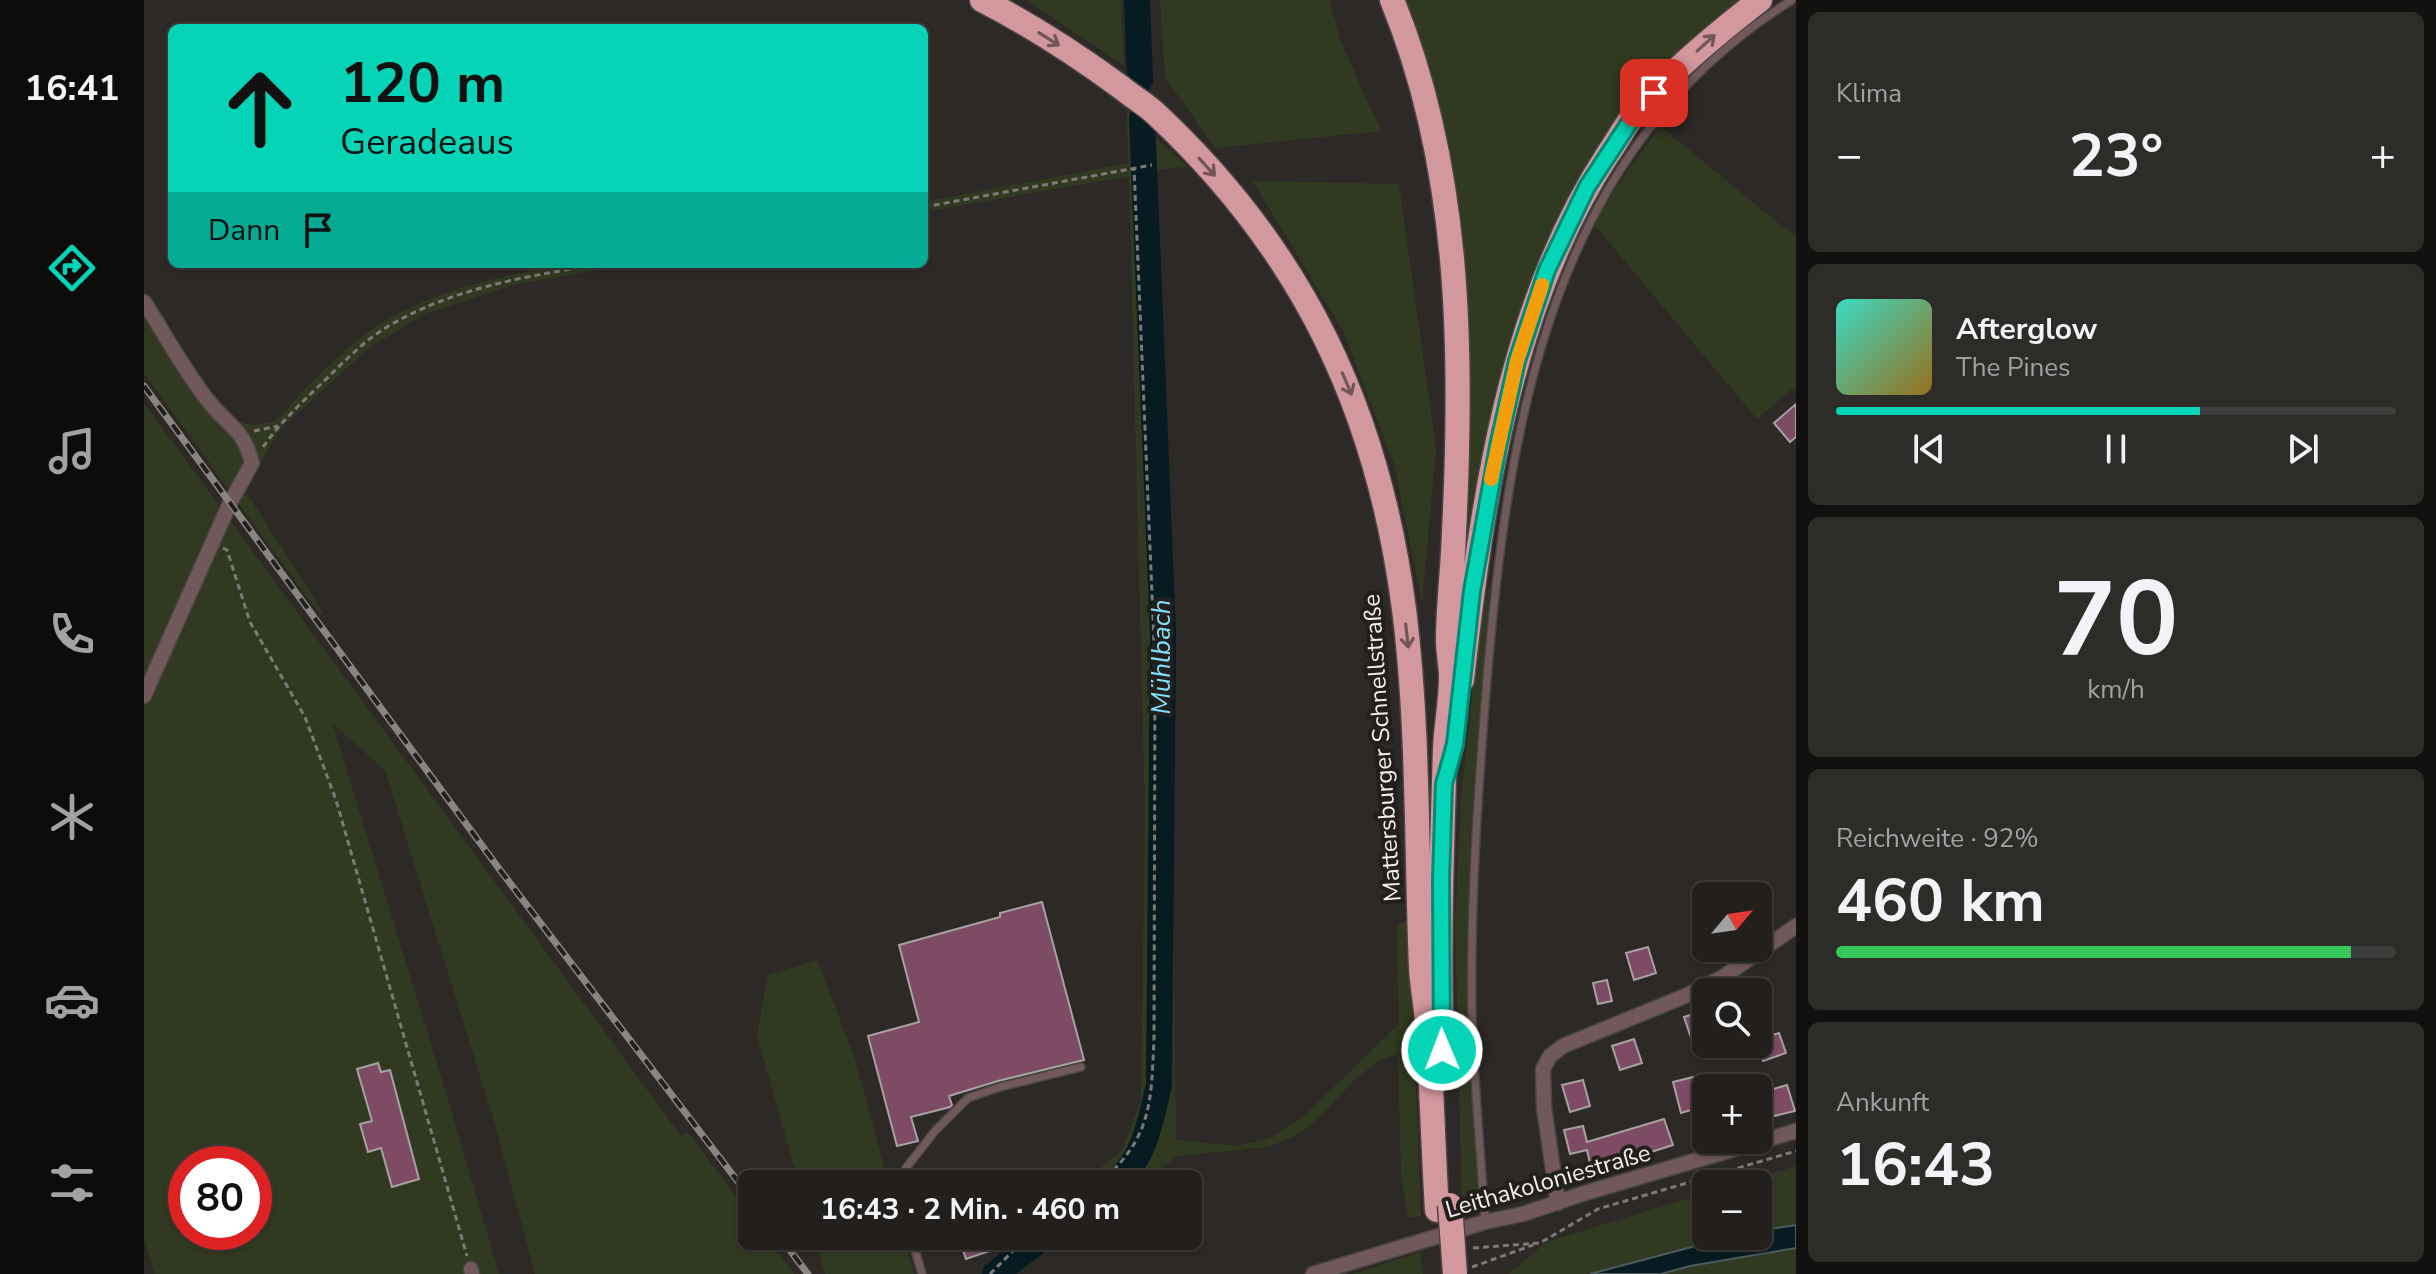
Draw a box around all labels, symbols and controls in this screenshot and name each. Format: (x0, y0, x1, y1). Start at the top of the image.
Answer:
one-way arrow (1037, 31, 1060, 47)
one-way arrow (1695, 34, 1715, 52)
text: 120 m (340, 45, 505, 122)
icon: ahead (208, 56, 312, 160)
pin (1620, 59, 1688, 127)
text: 16:41 (24, 64, 120, 113)
icon: arrive (1632, 71, 1676, 115)
text: Klima (1836, 76, 1902, 111)
text: 23° (2069, 115, 2163, 197)
text: Geradeaus (340, 118, 514, 167)
text: − (1836, 126, 1862, 186)
text: + (2370, 126, 2396, 186)
one-way arrow (1197, 156, 1215, 176)
icon: arrive (296, 208, 340, 252)
text: Dann (208, 210, 280, 251)
icon: directions (44, 240, 100, 296)
text: Afterglow (1956, 309, 2097, 350)
text: The Pines (1956, 350, 2071, 385)
one-way arrow (1341, 371, 1355, 396)
icon: music (44, 423, 100, 479)
icon: previous (1907, 427, 1951, 471)
icon: pause (2094, 427, 2138, 471)
icon: next (2281, 427, 2325, 471)
text: 70 (2054, 549, 2178, 691)
street label: Mattersburger Schnellstraße (1355, 593, 1409, 903)
water label: Mühlbach (1144, 599, 1179, 715)
icon: phone (44, 606, 100, 662)
one-way arrow (1399, 622, 1414, 649)
text: km/h (2087, 672, 2145, 707)
icon: climate (44, 789, 100, 845)
text: Reichweite · 92% (1836, 821, 2039, 856)
text: 460 km (1836, 860, 2045, 942)
north arrow (1692, 882, 1772, 962)
map controls (1692, 882, 1772, 1250)
icon: car (44, 972, 100, 1028)
button: search (1692, 978, 1772, 1058)
position arrow (1400, 1008, 1484, 1092)
button: + (1692, 1074, 1772, 1154)
text: Ankunft (1836, 1085, 1929, 1120)
text: 16:43 (1836, 1124, 1995, 1206)
street label: Leithakoloniestraße (1442, 1136, 1654, 1226)
speed limit sign: 80 (168, 1146, 272, 1250)
icon: filters (44, 1155, 100, 1211)
button: − (1692, 1170, 1772, 1250)
text: 16:43 · 2 Min. · 460 m (820, 1189, 1120, 1230)

